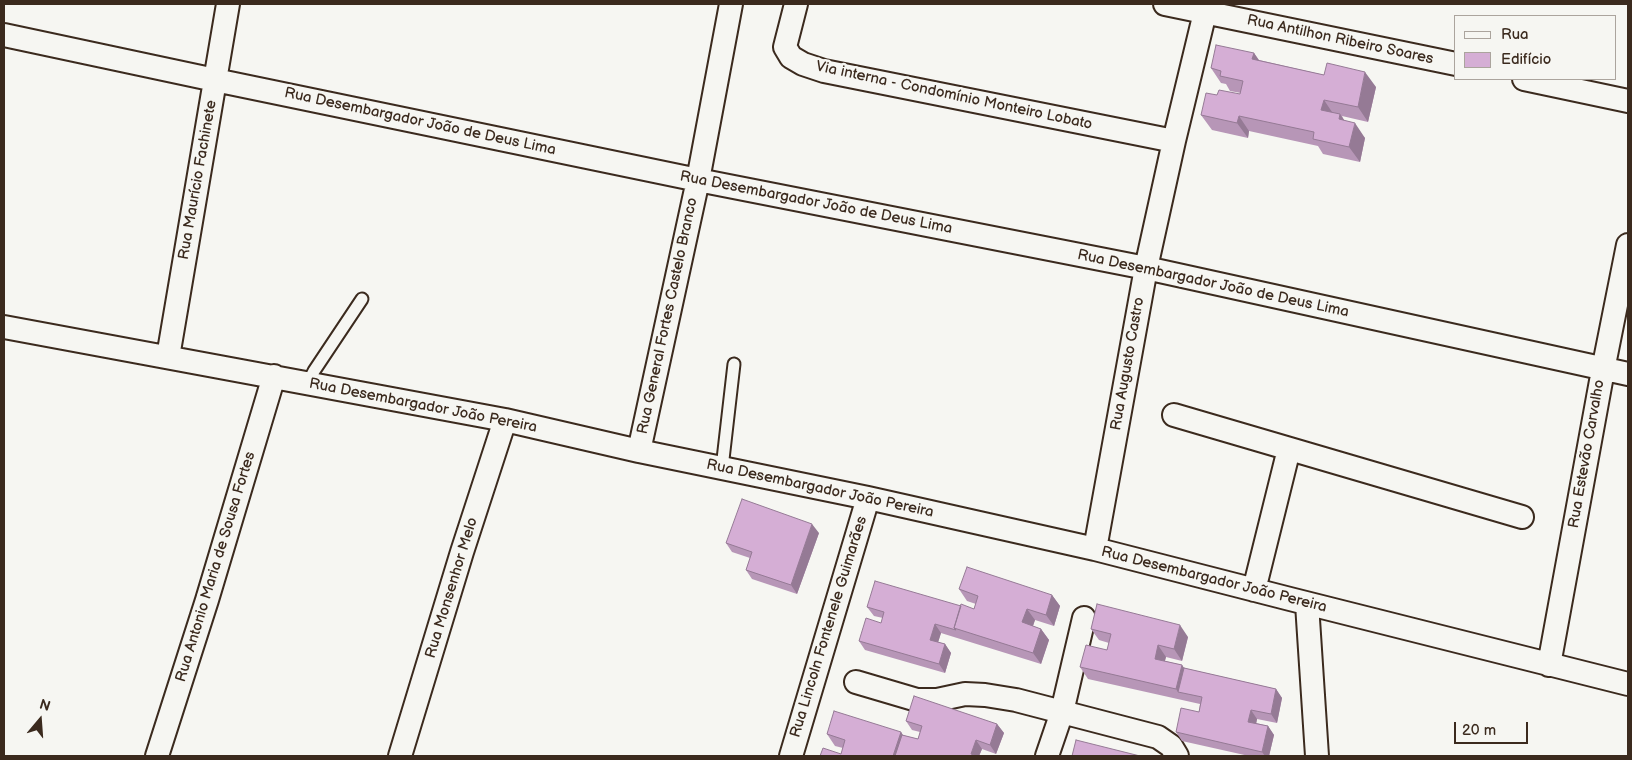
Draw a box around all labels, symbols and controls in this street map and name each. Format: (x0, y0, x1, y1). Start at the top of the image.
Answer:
street label: Rua Antilhon Ribeiro Soares (1245, 11, 1435, 69)
legend (1454, 15, 1617, 80)
text: Rua (1501, 25, 1529, 44)
text: Edifício (1501, 50, 1551, 69)
street label: Via interna - Condomínio Monteiro Lobato (814, 58, 1094, 134)
street label: Rua Desembargador João de Deus Lima (283, 84, 557, 160)
street label: Rua Maurício Fachinete (175, 99, 221, 261)
street label: Rua Desembargador João de Deus Lima (678, 168, 954, 238)
street label: Rua General Fortes Castelo Branco (634, 196, 702, 436)
street label: Rua Desembargador João de Deus Lima (1076, 246, 1350, 322)
street label: Rua Augusto Castro (1107, 296, 1149, 432)
street label: Rua Desembargador João Pereira (307, 375, 539, 437)
street label: Rua Estevão Carvalho (1565, 378, 1609, 530)
street label: Rua Antonio Maria de Sousa Fortes (172, 450, 260, 684)
street label: Rua Desembargador João Pereira (705, 456, 935, 522)
street label: Rua Lincoln Fontenele Guimarães (787, 514, 871, 740)
street label: Rua Monsenhor Melo (422, 515, 482, 661)
street label: Rua Desembargador João Pereira (1099, 543, 1329, 617)
north arrow (15, 695, 65, 745)
text: N (37, 696, 52, 715)
scale bar (1457, 712, 1531, 744)
text: 20 m (1462, 721, 1496, 740)

